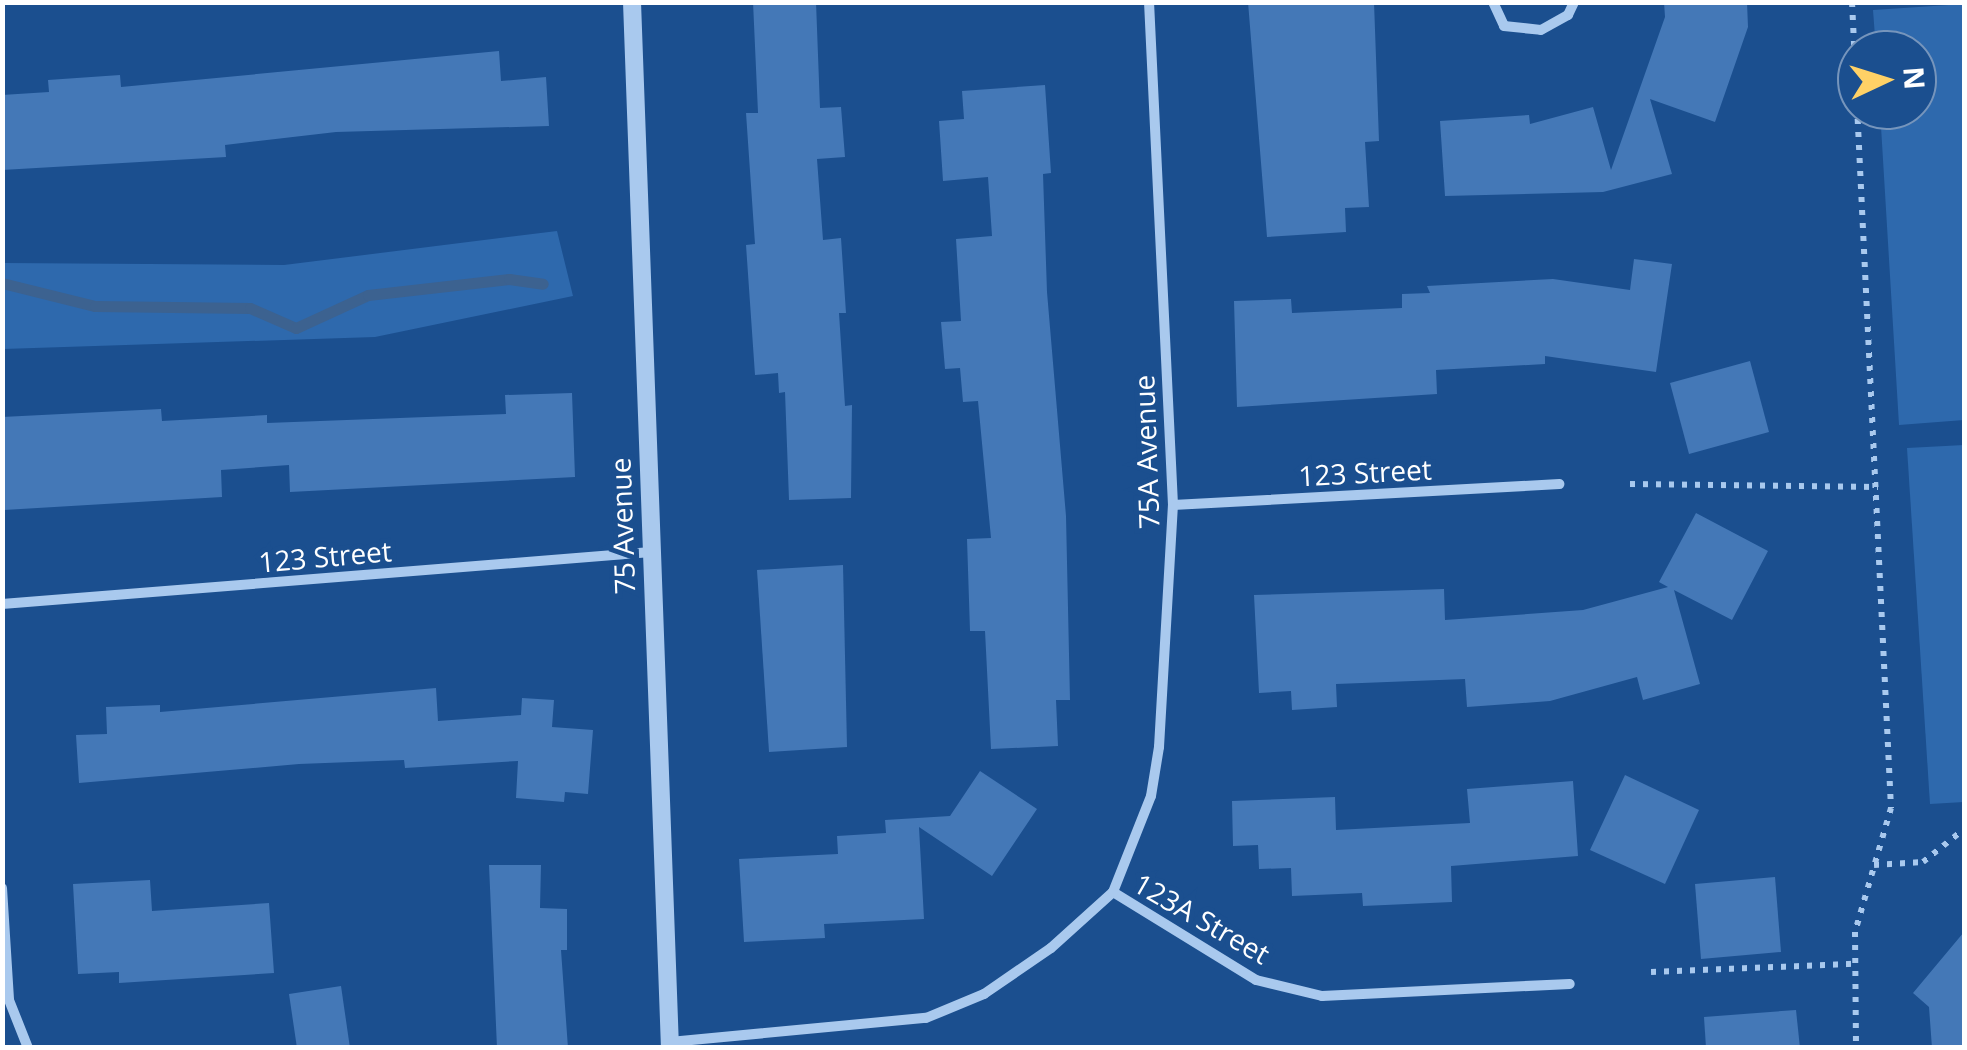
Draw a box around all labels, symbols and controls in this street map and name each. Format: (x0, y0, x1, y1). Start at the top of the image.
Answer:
north arrow (1837, 30, 1937, 130)
text: N (1895, 65, 1935, 91)
street label: 75A Avenue (1127, 374, 1165, 530)
street label: 123 Street (1297, 452, 1433, 492)
street label: 75 Avenue (603, 457, 641, 595)
street label: 123 Street (257, 533, 393, 579)
street label: 123A Street (1128, 866, 1276, 970)

